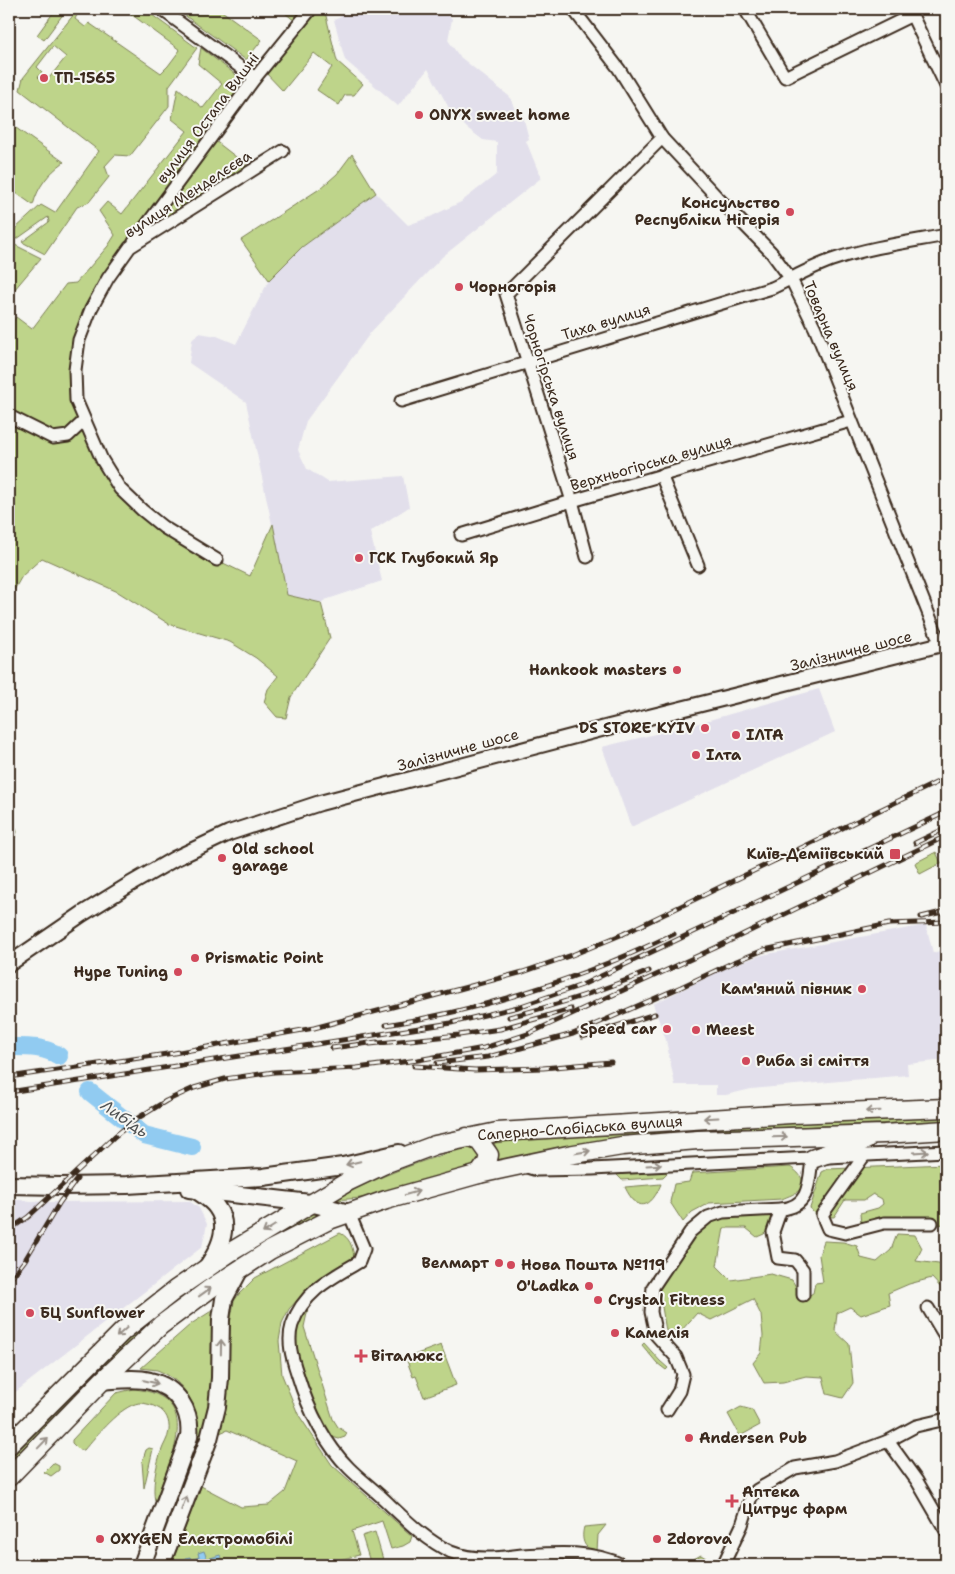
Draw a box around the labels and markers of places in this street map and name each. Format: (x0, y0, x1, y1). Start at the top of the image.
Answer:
place label: ТП-1565 (54, 68, 115, 88)
marker: ТП-1565 (38, 72, 50, 84)
place label: ONYX sweet home (429, 105, 570, 125)
marker: ONYX sweet home (413, 109, 425, 121)
place label: Консульство Республіки Нігерія (635, 193, 780, 230)
marker: Консульство Республіки Нігерія (784, 206, 796, 218)
place label: Чорногорія (469, 277, 557, 297)
marker: Чорногорія (453, 281, 465, 293)
place label: ГСК Глубокий Яр (369, 548, 498, 568)
marker: ГСК Глубокий Яр (353, 552, 365, 564)
place label: Hankook masters (529, 660, 667, 680)
marker: Hankook masters (671, 664, 683, 676)
place label: DS STORE KYIV (579, 718, 695, 738)
marker: DS STORE KYIV (699, 722, 711, 734)
place label: ІЛТА (746, 725, 784, 745)
marker: ІЛТА (730, 729, 742, 741)
place label: Ілта (706, 745, 742, 765)
marker: Ілта (690, 749, 702, 761)
place label: Old school garage (232, 839, 314, 876)
place label: Київ-Деміївський (747, 844, 885, 864)
marker: Київ-Деміївський (888, 847, 902, 861)
marker: Old school garage (216, 852, 228, 864)
place label: Prismatic Point (205, 948, 324, 968)
marker: Prismatic Point (189, 952, 201, 964)
place label: Hype Tuning (73, 962, 168, 982)
marker: Hype Tuning (172, 966, 184, 978)
place label: Кам'яний півник (721, 979, 853, 999)
marker: Кам'яний півник (856, 983, 868, 995)
place label: Speed car (580, 1019, 657, 1039)
place label: Meest (706, 1020, 755, 1040)
marker: Speed car (661, 1023, 673, 1035)
marker: Meest (690, 1024, 702, 1036)
place label: Риба зі сміття (756, 1051, 869, 1071)
marker: Риба зі сміття (740, 1055, 752, 1067)
place label: Велмарт (421, 1253, 489, 1273)
place label: Нова Пошта №119 (521, 1255, 665, 1275)
marker: Велмарт (493, 1257, 505, 1269)
marker: Нова Пошта №119 (505, 1259, 517, 1271)
place label: O'Ladka (516, 1276, 580, 1296)
marker: O'Ladka (583, 1280, 595, 1292)
place label: Crystal Fitness (608, 1290, 725, 1310)
marker: Crystal Fitness (592, 1294, 604, 1306)
place label: БЦ Sunflower (40, 1303, 145, 1323)
marker: БЦ Sunflower (24, 1307, 36, 1319)
place label: Камелія (625, 1323, 690, 1343)
marker: Камелія (609, 1327, 621, 1339)
place label: Віталюкс (371, 1346, 443, 1366)
marker: Віталюкс (355, 1350, 367, 1362)
place label: Andersen Pub (699, 1428, 807, 1448)
marker: Andersen Pub (683, 1432, 695, 1444)
place label: Аптека Цитрус фарм (742, 1482, 848, 1519)
marker: Аптека Цитрус фарм (726, 1495, 738, 1507)
place label: OXYGEN Електромобілі (110, 1529, 293, 1549)
place label: Zdorova (667, 1529, 733, 1549)
marker: OXYGEN Електромобілі (94, 1533, 106, 1545)
marker: Zdorova (651, 1533, 663, 1545)

